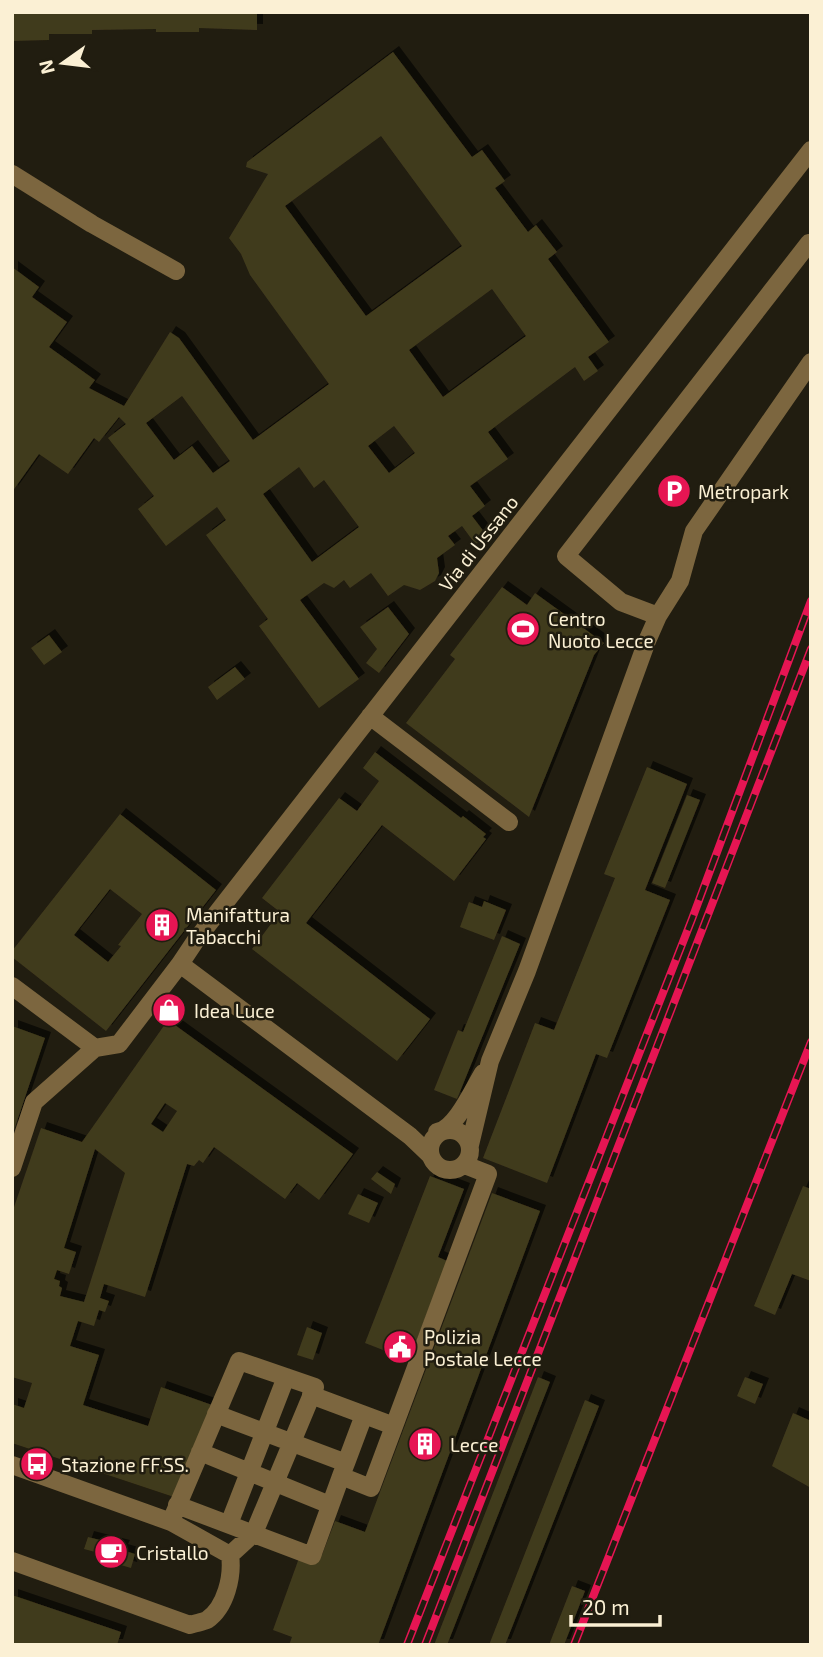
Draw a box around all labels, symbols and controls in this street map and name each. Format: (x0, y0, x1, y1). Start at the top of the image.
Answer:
north arrow (28, 28, 98, 98)
text: N (33, 58, 59, 77)
parking icon: Metropark (655, 472, 693, 510)
place label: Metropark (698, 480, 789, 503)
street label: Via di Ussano (434, 491, 522, 595)
place label: Centro Nuoto Lecce (548, 607, 654, 652)
sports icon: Centro Nuoto Lecce (504, 610, 542, 648)
place label: Manifattura Tabacchi (186, 903, 290, 948)
building icon: Manifattura Tabacchi (143, 906, 181, 944)
shop icon: Idea Luce (150, 991, 188, 1029)
place label: Idea Luce (194, 999, 275, 1022)
place label: Polizia Postale Lecce (424, 1325, 542, 1370)
public building icon: Polizia Postale Lecce (381, 1328, 419, 1366)
building icon: Lecce (406, 1425, 444, 1463)
place label: Lecce (450, 1433, 498, 1456)
bus stop icon: Stazione FF.SS. (18, 1445, 56, 1483)
place label: Stazione FF.SS. (61, 1453, 189, 1476)
cafe icon: Cristallo (92, 1533, 130, 1571)
place label: Cristallo (136, 1541, 209, 1564)
scale bar (571, 1584, 660, 1628)
text: 20 m (582, 1594, 630, 1619)

